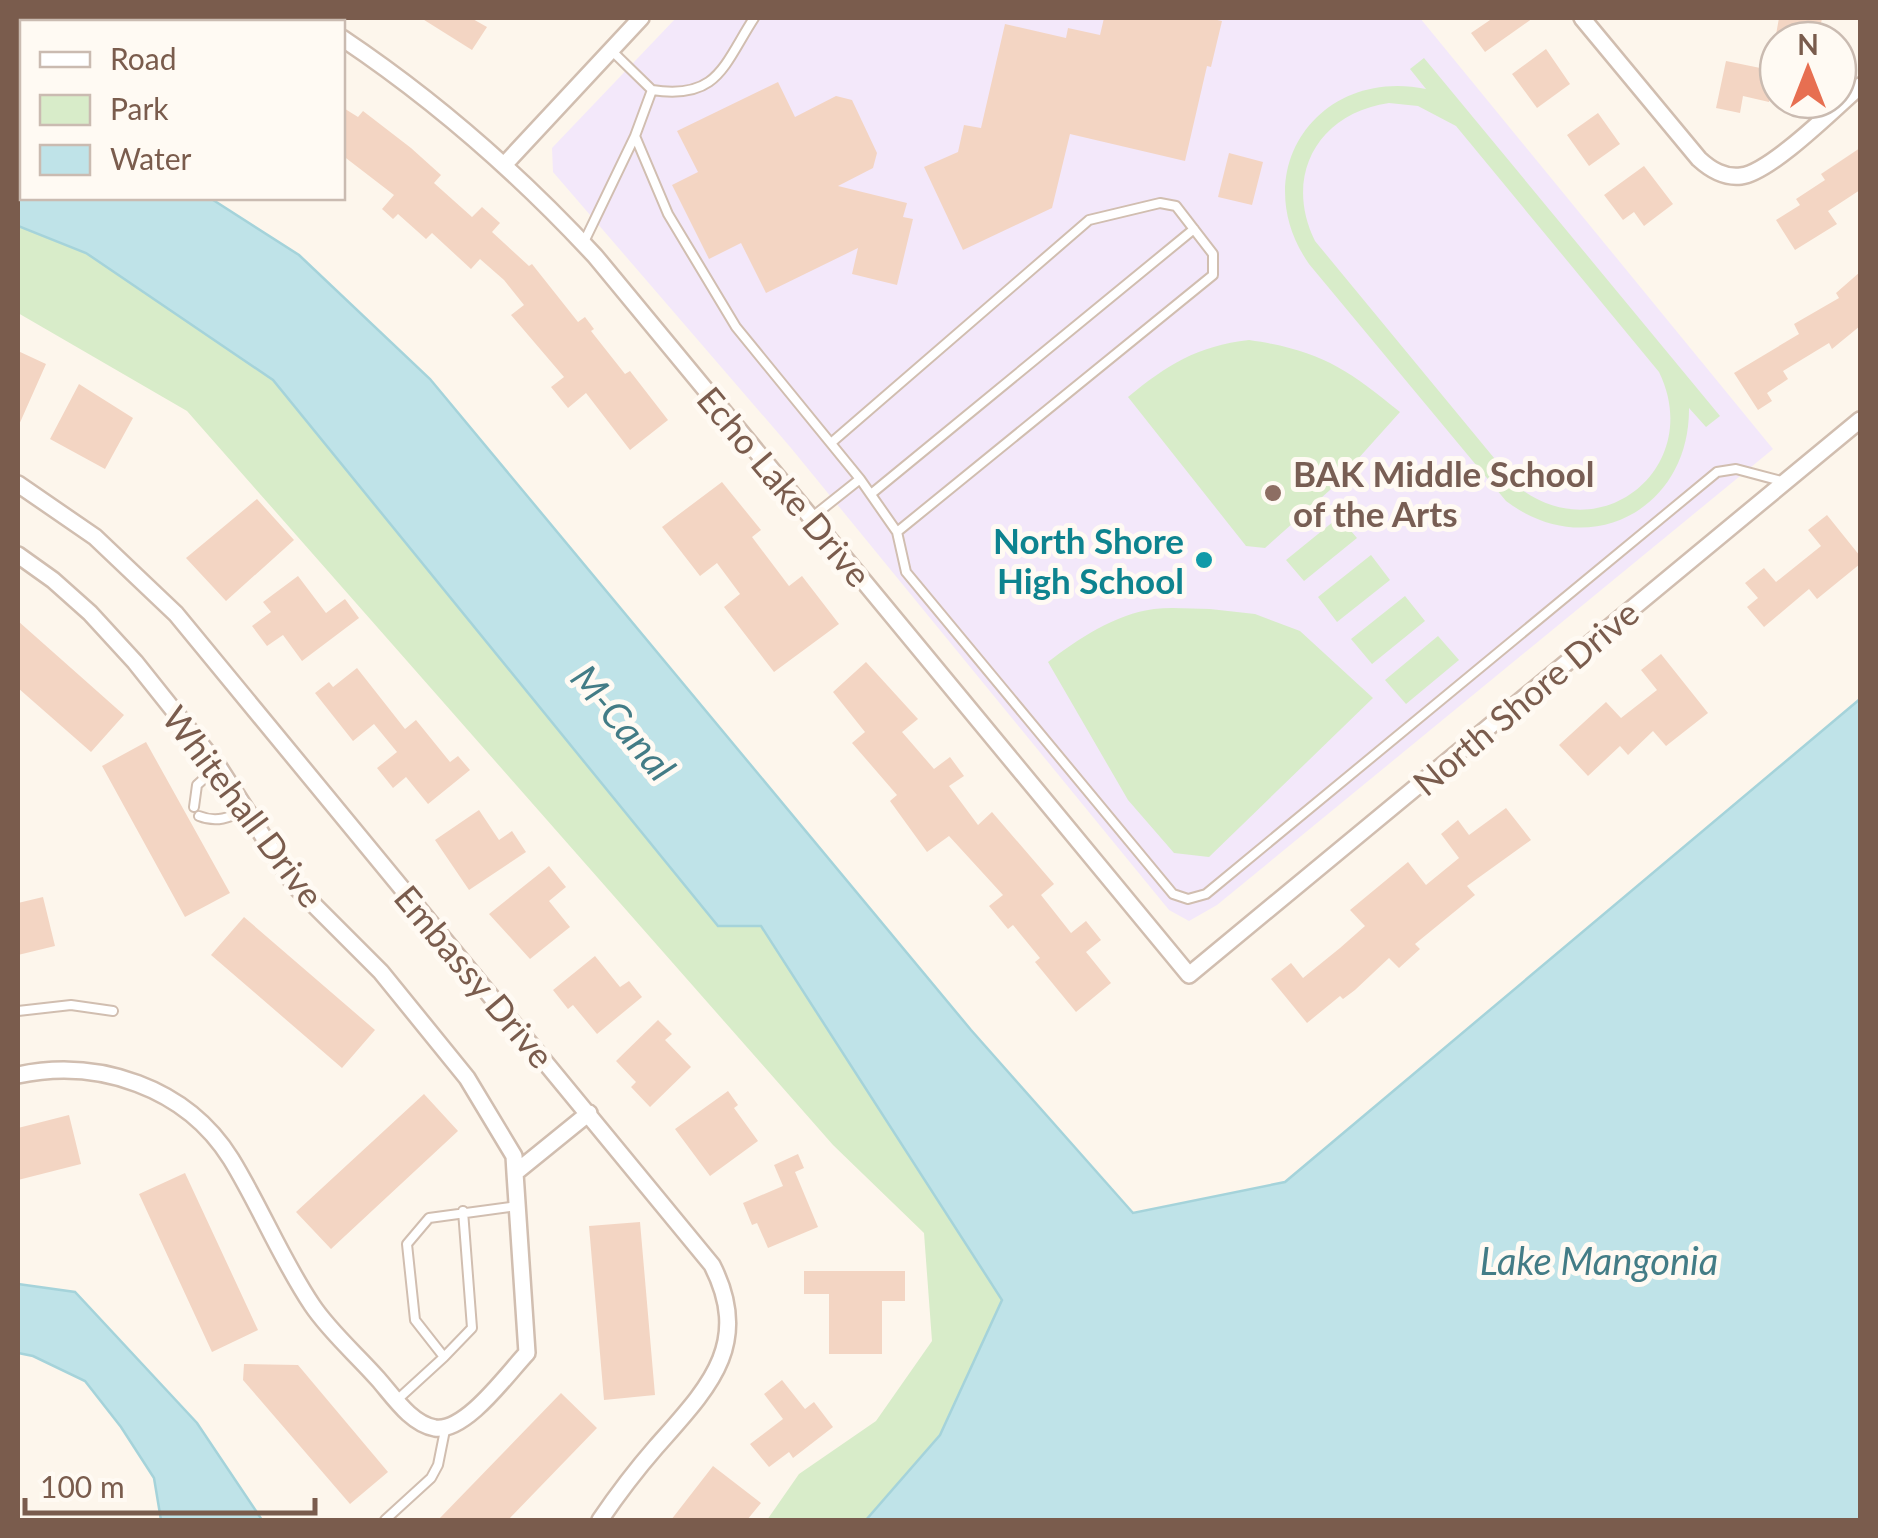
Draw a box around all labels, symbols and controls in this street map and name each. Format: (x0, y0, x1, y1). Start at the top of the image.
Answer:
legend (20, 20, 345, 200)
north arrow (1758, 20, 1858, 120)
text: N (1797, 27, 1819, 61)
text: Road (110, 40, 177, 76)
text: Park (110, 90, 169, 126)
text: Water (110, 140, 192, 176)
street label: Echo Lake Drive (689, 378, 881, 594)
place label: BAK Middle School of the Arts (1293, 452, 1594, 534)
marker: BAK Middle School of the Arts (1262, 482, 1284, 504)
place label: North Shore High School (993, 519, 1184, 601)
marker: North Shore High School (1193, 549, 1215, 571)
street label: North Shore Drive (1404, 591, 1646, 803)
water label: M-Canal (562, 655, 686, 789)
street label: Whitehall Drive (155, 697, 333, 915)
street label: Embassy Drive (387, 876, 563, 1076)
water label: Lake Mangonia (1480, 1237, 1718, 1283)
scale bar (25, 1453, 315, 1515)
text: 100 m (40, 1468, 125, 1504)

